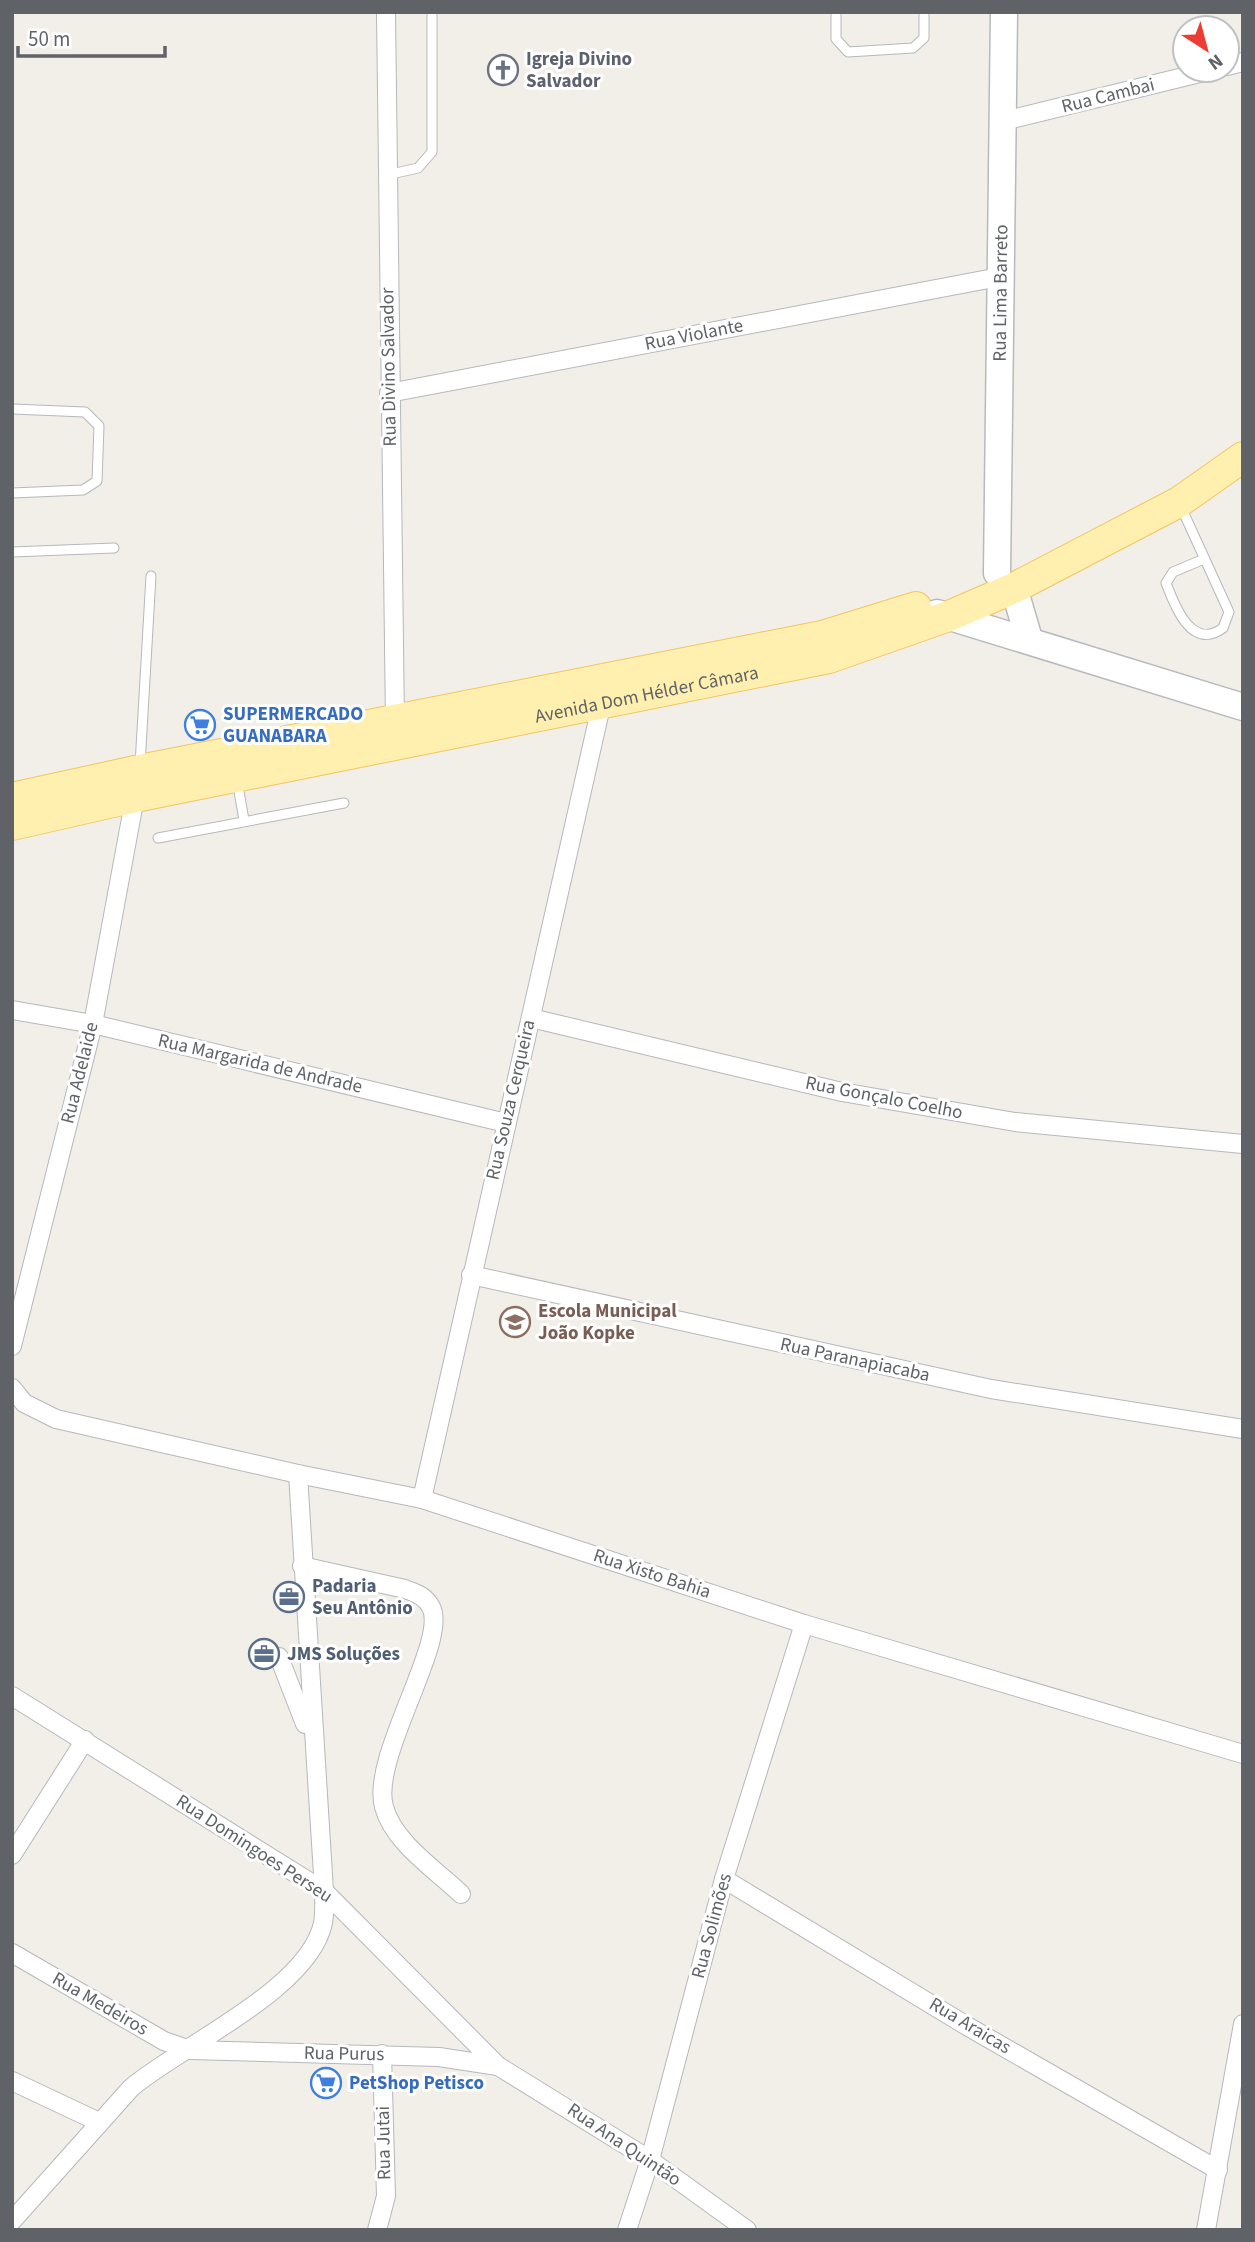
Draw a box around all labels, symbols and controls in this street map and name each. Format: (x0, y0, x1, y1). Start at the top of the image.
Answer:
scale bar (18, 14, 164, 58)
north arrow (1171, 14, 1241, 84)
text: 50 m (28, 24, 70, 54)
place label: Igreja Divino Salvador (526, 46, 632, 95)
text: N (1202, 47, 1228, 76)
church icon: Igreja Divino Salvador (486, 53, 520, 87)
street label: Rua Cambai (1059, 71, 1157, 121)
street label: Rua Lima Barreto (986, 224, 1015, 362)
street label: Rua Divino Salvador (374, 287, 404, 447)
street label: Rua Violante (642, 312, 746, 358)
street label: Avenida Dom Hélder Câmara (532, 659, 761, 730)
place label: SUPERMERCADO GUANABARA (223, 701, 363, 750)
supermarket icon: SUPERMERCADO GUANABARA (183, 708, 217, 742)
street label: Rua Souza Cerqueira (479, 1017, 543, 1183)
street label: Rua Adelaide (54, 1019, 106, 1127)
street label: Rua Margarida de Andrade (155, 1027, 365, 1101)
street label: Rua Gonçalo Coelho (803, 1069, 965, 1127)
place label: Escola Municipal João Kopke (538, 1298, 677, 1347)
school or university icon: Escola Municipal João Kopke (498, 1305, 532, 1339)
street label: Rua Paranapiacaba (778, 1331, 932, 1389)
street label: Rua Xisto Bahia (590, 1542, 714, 1606)
place label: Padaria Seu Antônio (312, 1573, 413, 1622)
office icon: Padaria Seu Antônio (272, 1580, 306, 1614)
office icon: JMS Soluções (247, 1637, 281, 1671)
place label: JMS Soluções (287, 1641, 400, 1668)
street label: Rua Domingoes Perseu (170, 1788, 338, 1910)
street label: Rua Solimões (685, 1870, 739, 1982)
street label: Rua Medeiros (47, 1966, 153, 2042)
street label: Rua Araicas (924, 1991, 1016, 2061)
street label: Rua Purus (304, 2040, 385, 2068)
supermarket icon: PetShop Petisco (309, 2066, 343, 2100)
place label: PetShop Petisco (349, 2070, 484, 2097)
street label: Rua Ana Quintão (562, 2097, 686, 2193)
street label: Rua Jutai (370, 2106, 398, 2180)

